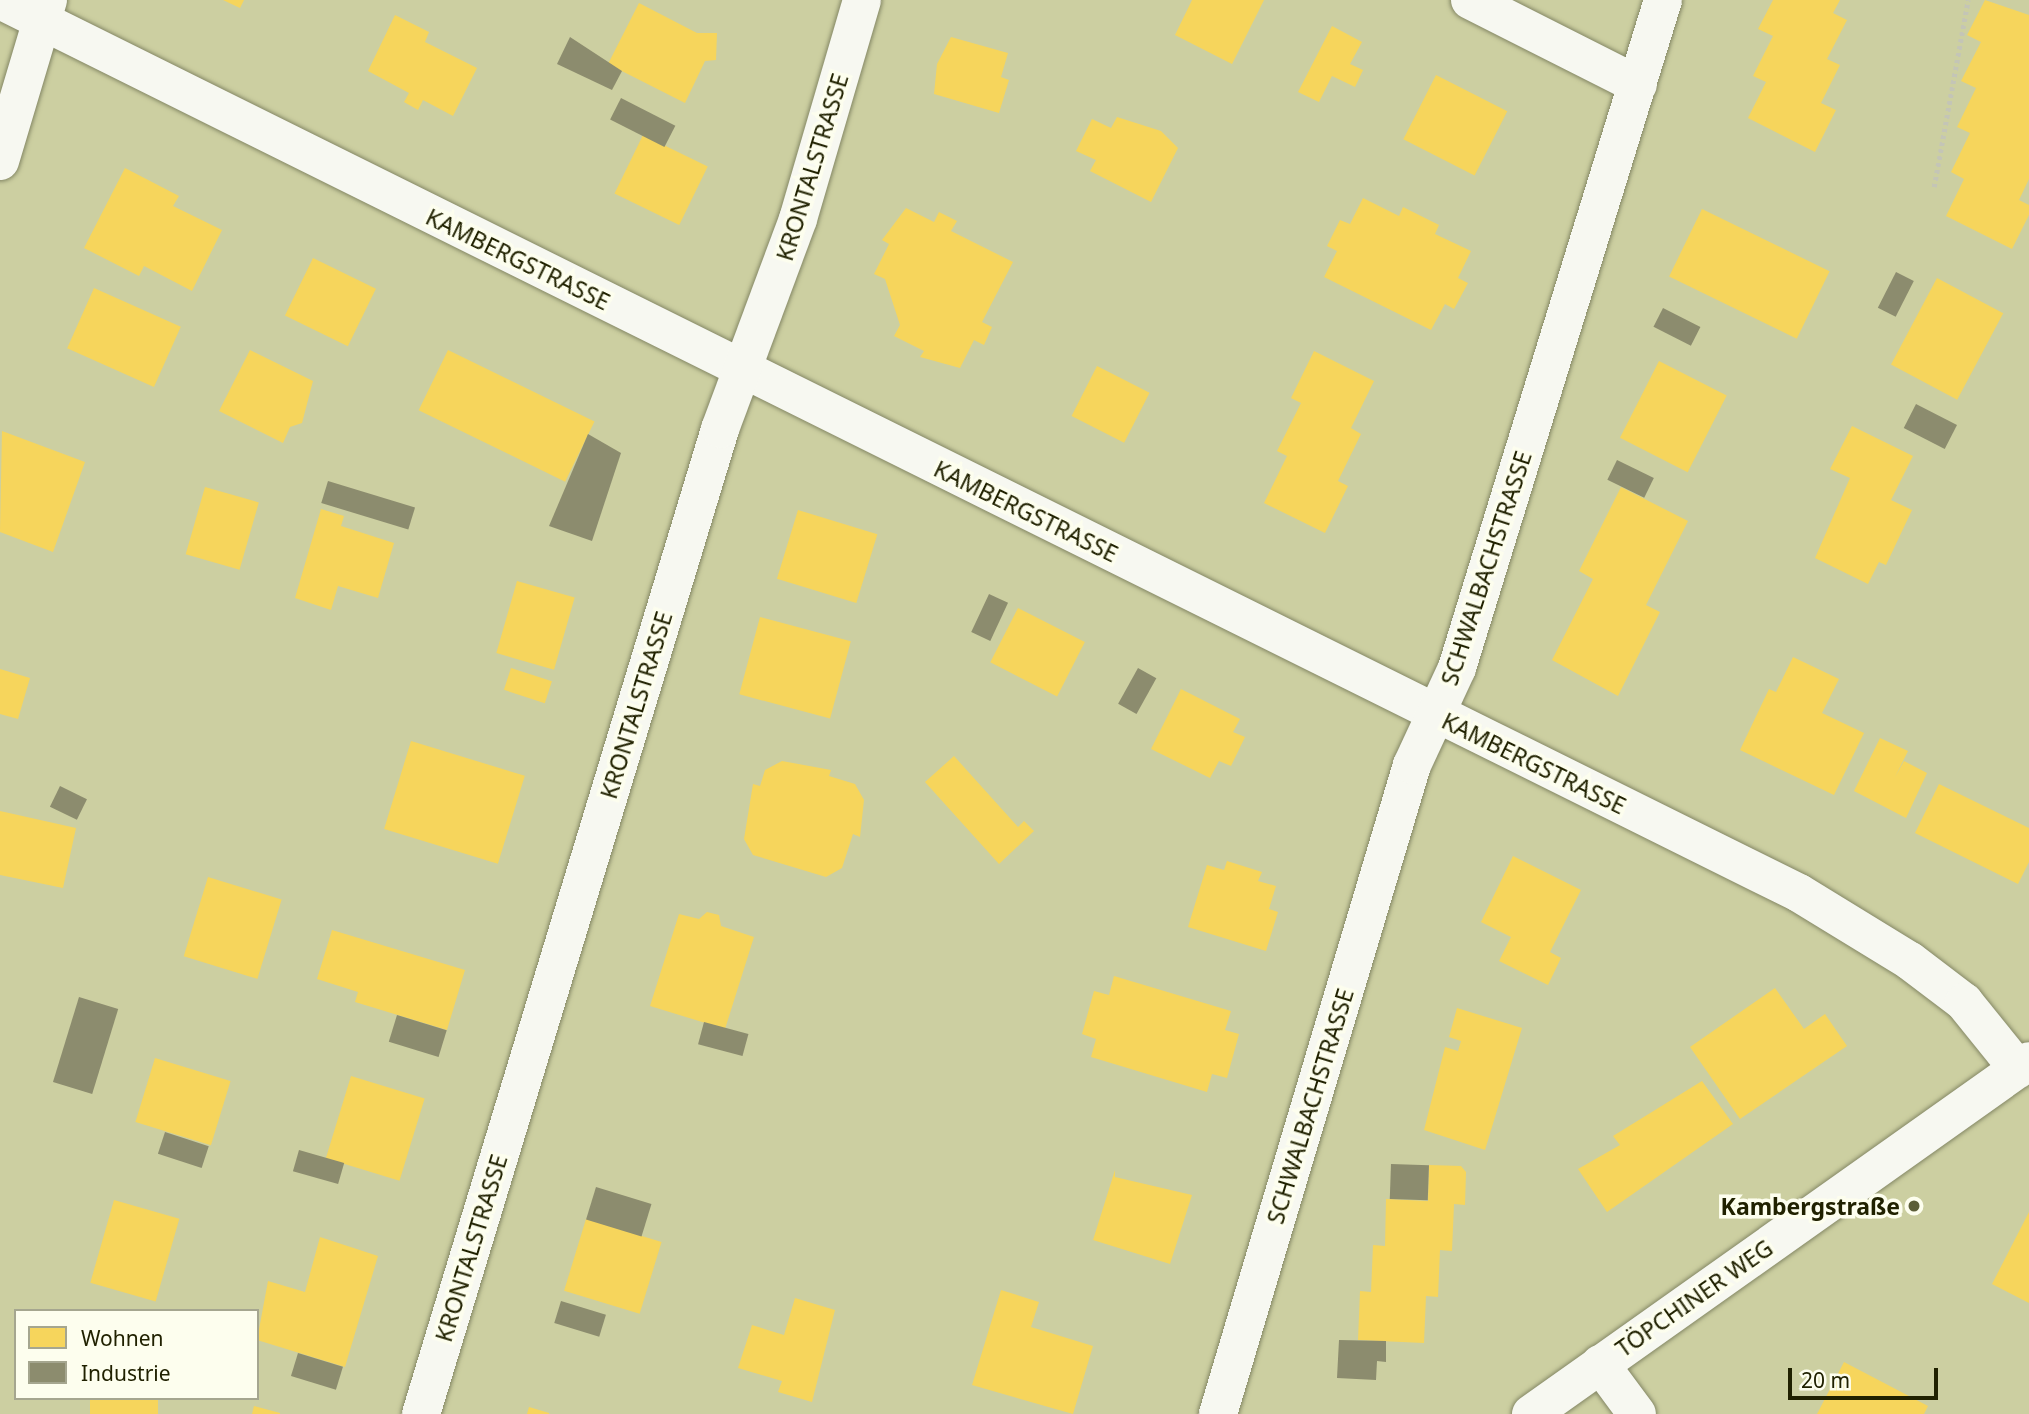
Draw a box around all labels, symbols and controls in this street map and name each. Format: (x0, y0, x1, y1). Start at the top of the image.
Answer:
street label: KRONTALSTRASSE (770, 70, 854, 264)
street label: KAMBERGSTRASSE (422, 203, 614, 315)
street label: SCHWALBACHSTRASSE (1435, 447, 1537, 689)
street label: KAMBERGSTRASSE (930, 455, 1122, 567)
street label: KRONTALSTRASSE (594, 608, 678, 802)
street label: KAMBERGSTRASSE (1438, 707, 1630, 819)
street label: SCHWALBACHSTRASSE (1261, 985, 1359, 1227)
street label: KRONTALSTRASSE (429, 1151, 513, 1345)
place label: Kambergstraße (1721, 1192, 1900, 1220)
marker: Kambergstraße (1906, 1198, 1922, 1214)
street label: TÖPCHINER WEG (1610, 1234, 1778, 1362)
legend (14, 1309, 259, 1400)
text: Wohnen (81, 1324, 164, 1352)
scale bar (1791, 1354, 1941, 1398)
text: Industrie (81, 1359, 171, 1387)
text: 20 m (1801, 1366, 1850, 1394)

